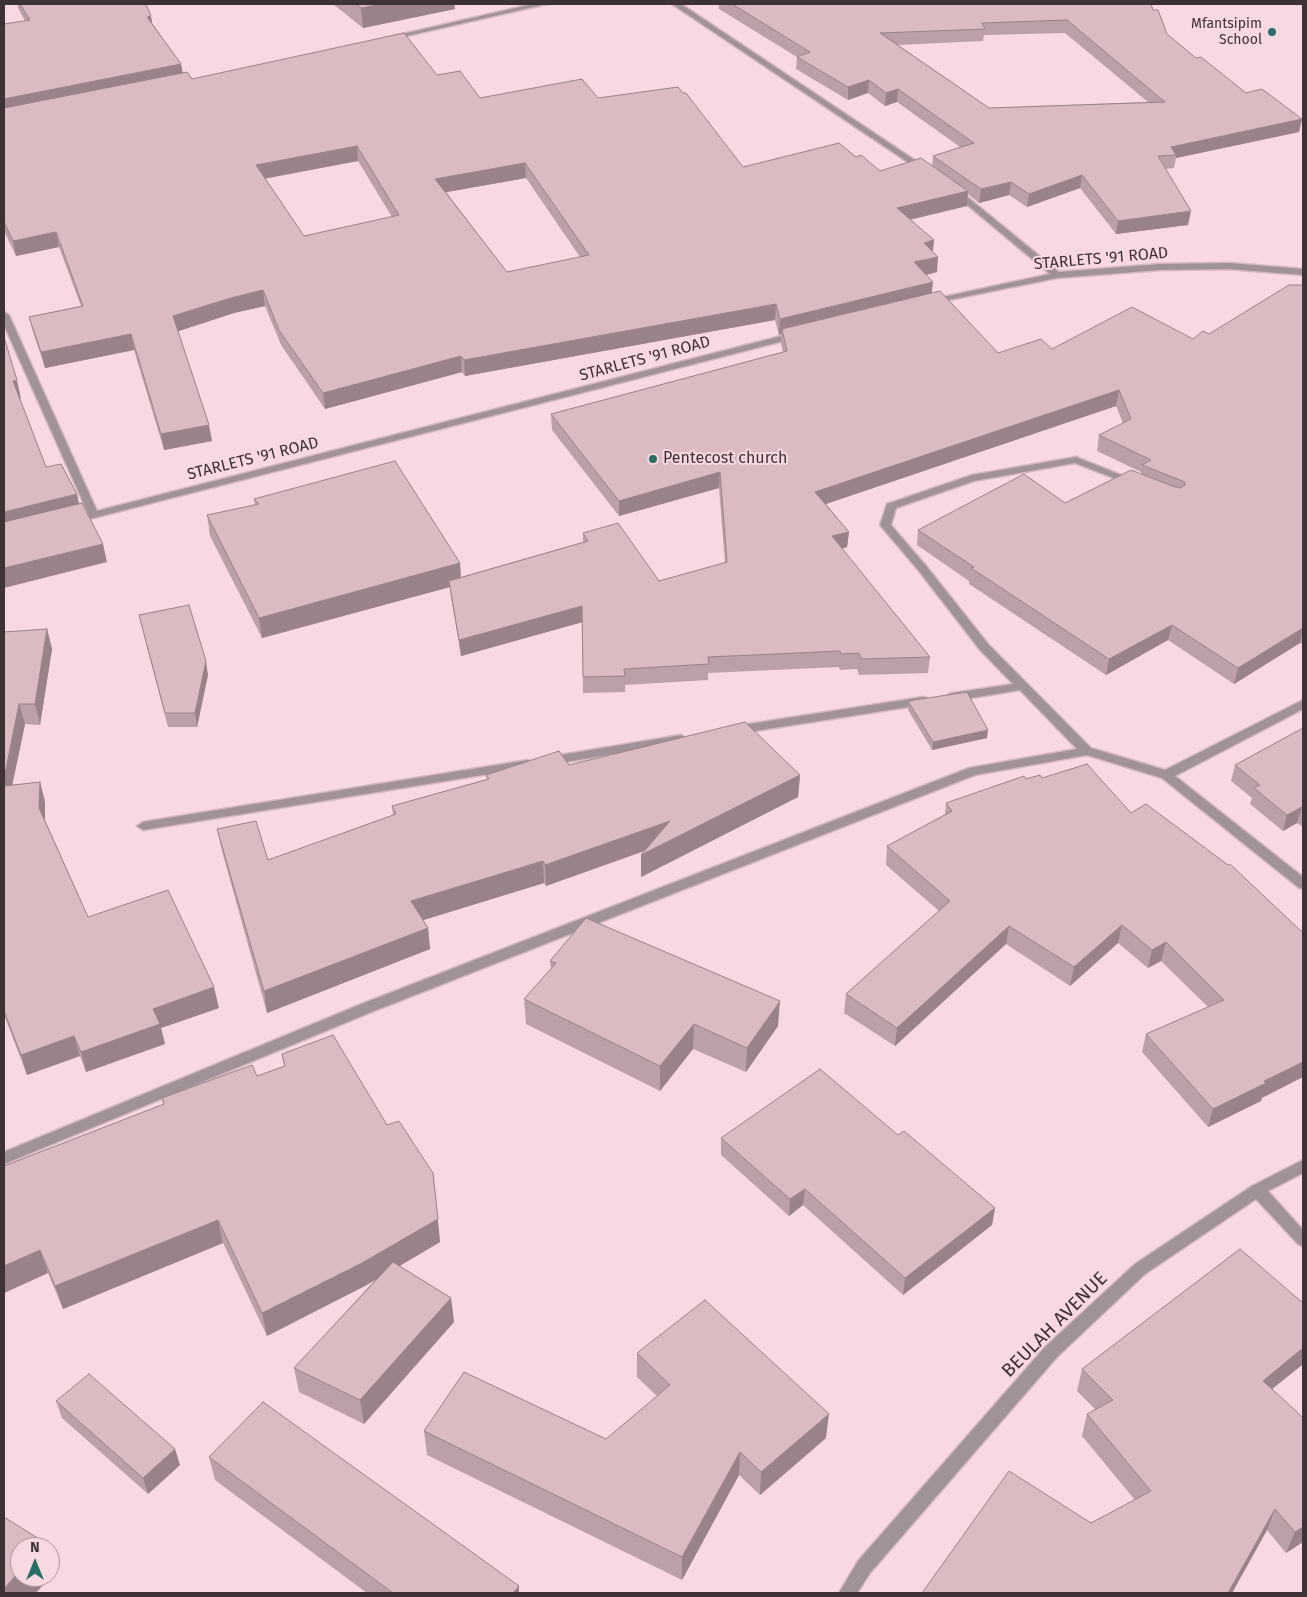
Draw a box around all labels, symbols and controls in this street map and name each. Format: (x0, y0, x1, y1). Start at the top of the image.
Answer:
place label: Mfantsipim School (1191, 16, 1262, 48)
marker: Mfantsipim School (1266, 26, 1278, 38)
street label: STARLETS '91 ROAD (1033, 244, 1169, 274)
street label: STARLETS '91 ROAD (577, 332, 713, 386)
street label: STARLETS '91 ROAD (185, 433, 321, 485)
place label: Pentecost church (663, 449, 787, 469)
marker: Pentecost church (647, 453, 659, 465)
street label: BEULAH AVENUE (998, 1268, 1112, 1382)
north arrow (10, 1537, 60, 1587)
text: N (30, 1539, 40, 1556)

